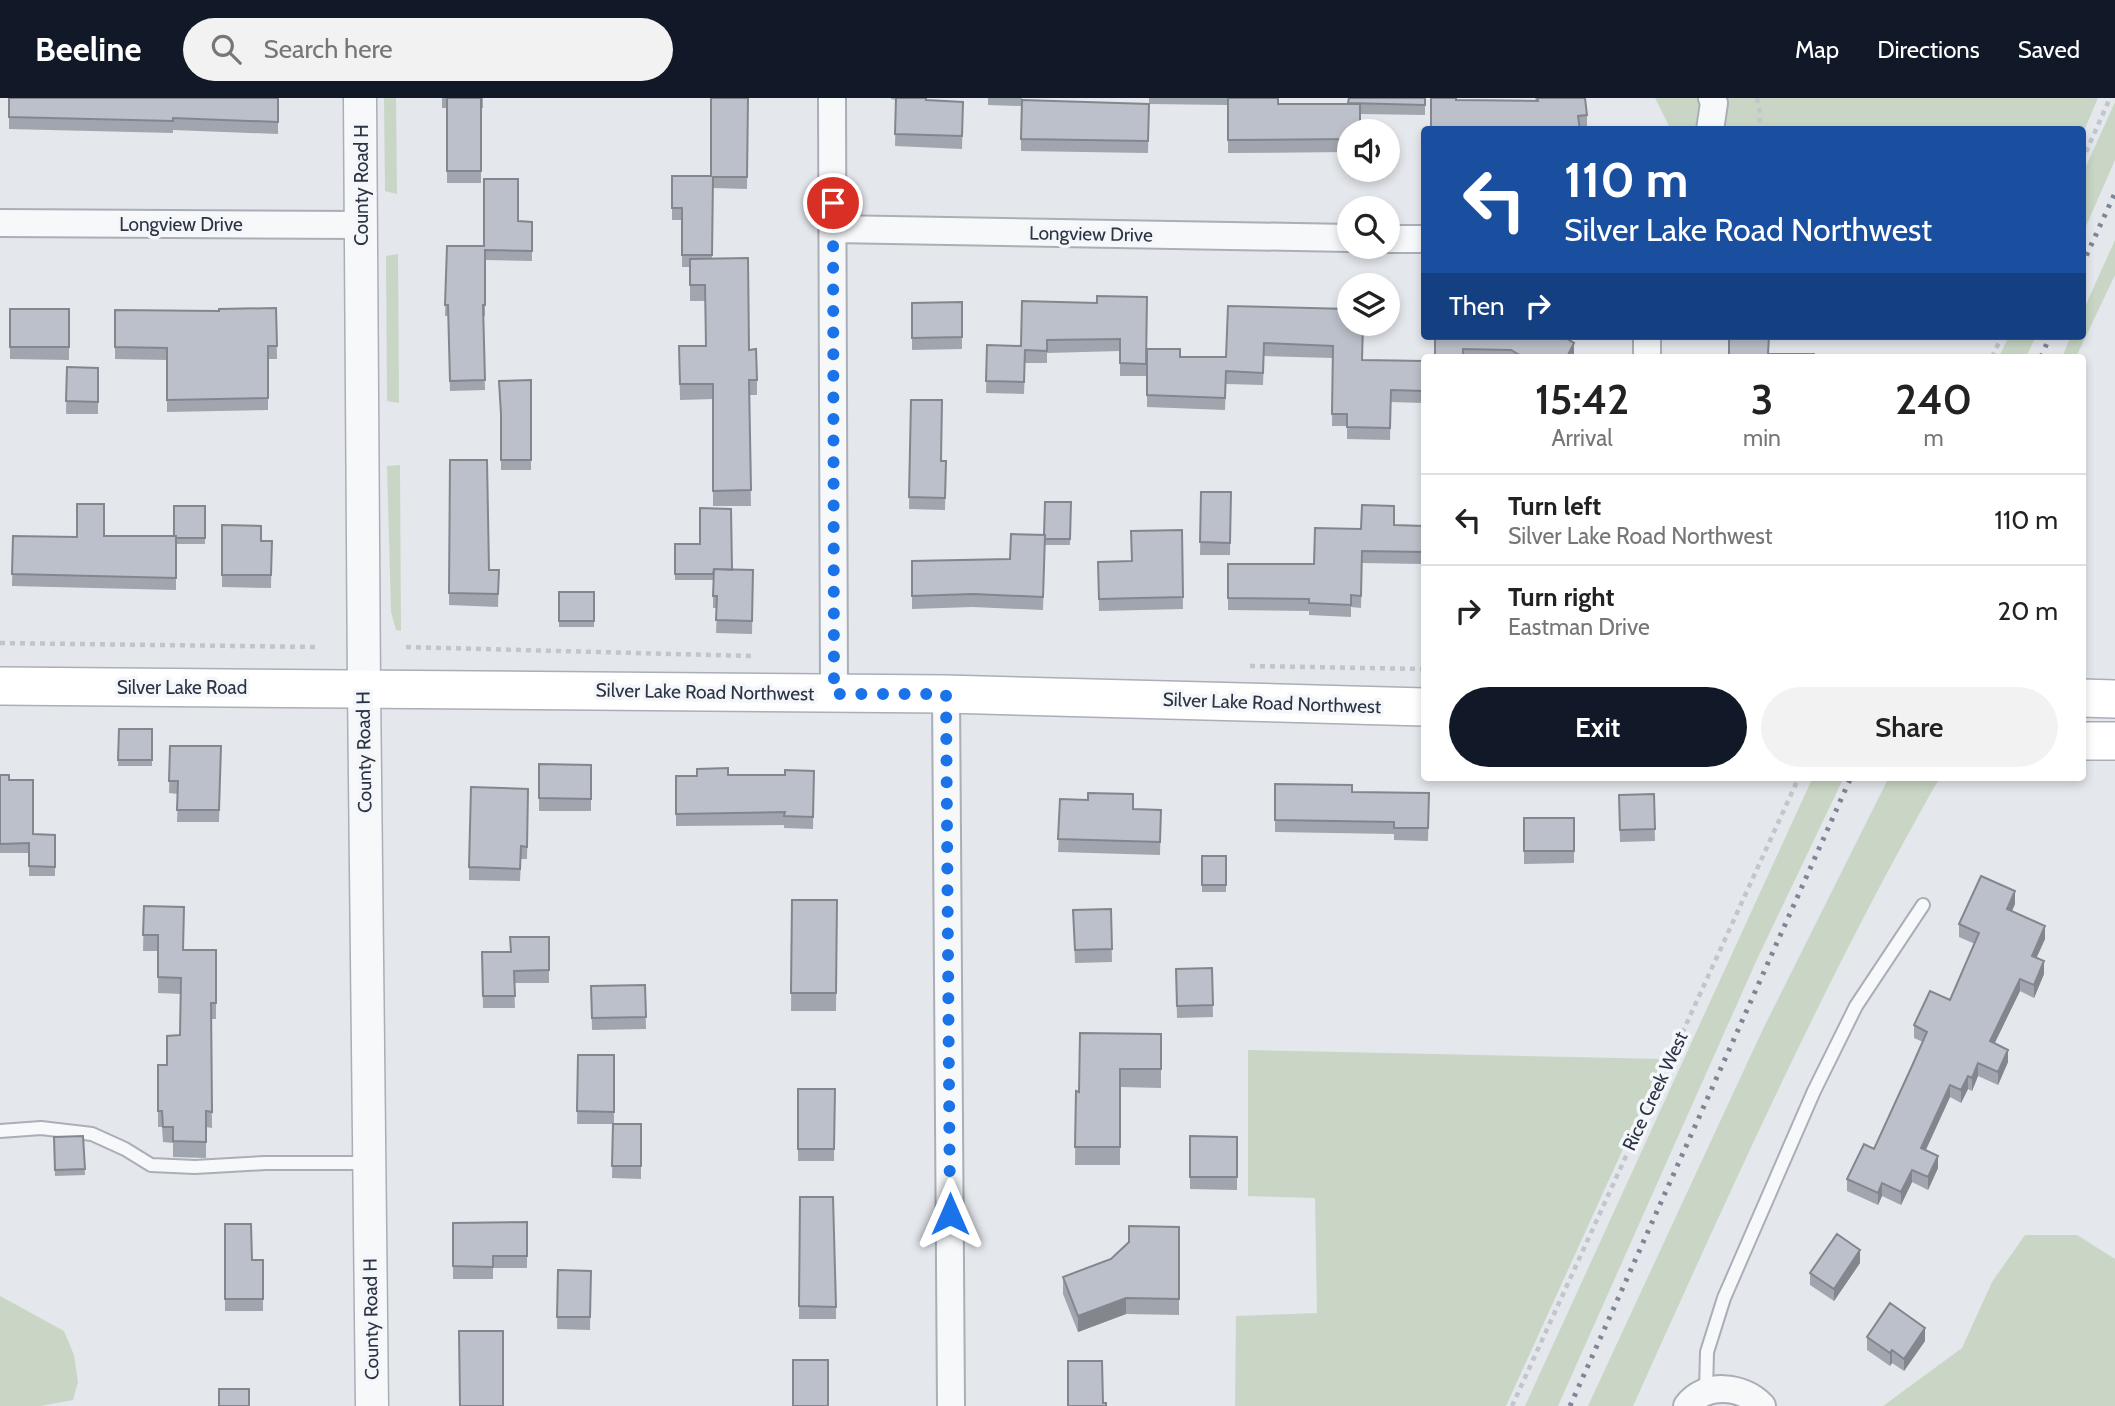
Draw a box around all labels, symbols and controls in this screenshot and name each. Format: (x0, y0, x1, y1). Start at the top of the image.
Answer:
search box (183, 18, 673, 81)
text: Beeline (35, 29, 141, 69)
icon: search (207, 30, 245, 68)
text: Search here (263, 33, 393, 65)
text: Map (1795, 35, 1839, 64)
text: Directions (1877, 35, 1980, 64)
text: Saved (2018, 35, 2080, 64)
map controls (1337, 119, 1400, 336)
button: sound (1337, 119, 1400, 182)
street label: County Road H (350, 124, 373, 246)
text: 110 m (1564, 150, 1688, 209)
icon: left (1449, 154, 1540, 245)
pin (803, 173, 863, 233)
icon: arrive (814, 184, 852, 222)
button: search (1337, 196, 1400, 259)
text: Silver Lake Road Northwest (1564, 210, 1932, 249)
street label: Longview Drive (119, 213, 243, 236)
street label: Longview Drive (1029, 221, 1153, 247)
button: layers (1337, 273, 1400, 336)
icon: right (1519, 287, 1557, 325)
text: Then (1449, 290, 1505, 322)
text: 15:42 (1535, 373, 1629, 425)
text: 3 (1751, 373, 1773, 425)
text: 240 (1895, 373, 1972, 425)
text: Arrival (1551, 424, 1613, 452)
text: min (1743, 424, 1781, 452)
text: m (1923, 424, 1944, 452)
text: Turn left (1508, 490, 1601, 522)
icon: left (1449, 501, 1487, 539)
text: 110 m (1994, 504, 2058, 536)
text: Silver Lake Road Northwest (1508, 522, 1773, 550)
text: Turn right (1508, 581, 1614, 613)
icon: right (1449, 592, 1487, 630)
text: 20 m (1998, 595, 2058, 627)
text: Eastman Drive (1508, 613, 1650, 641)
street label: Silver Lake Road (117, 676, 247, 699)
street label: Silver Lake Road Northwest (596, 679, 815, 705)
button: Exit (1449, 687, 1747, 767)
button: Share (1761, 687, 2058, 767)
street label: Silver Lake Road Northwest (1162, 688, 1382, 718)
street label: County Road H (351, 691, 377, 813)
street label: Rice Creek West (1617, 1027, 1693, 1154)
position arrow (913, 1177, 987, 1251)
street label: County Road H (358, 1258, 384, 1380)

